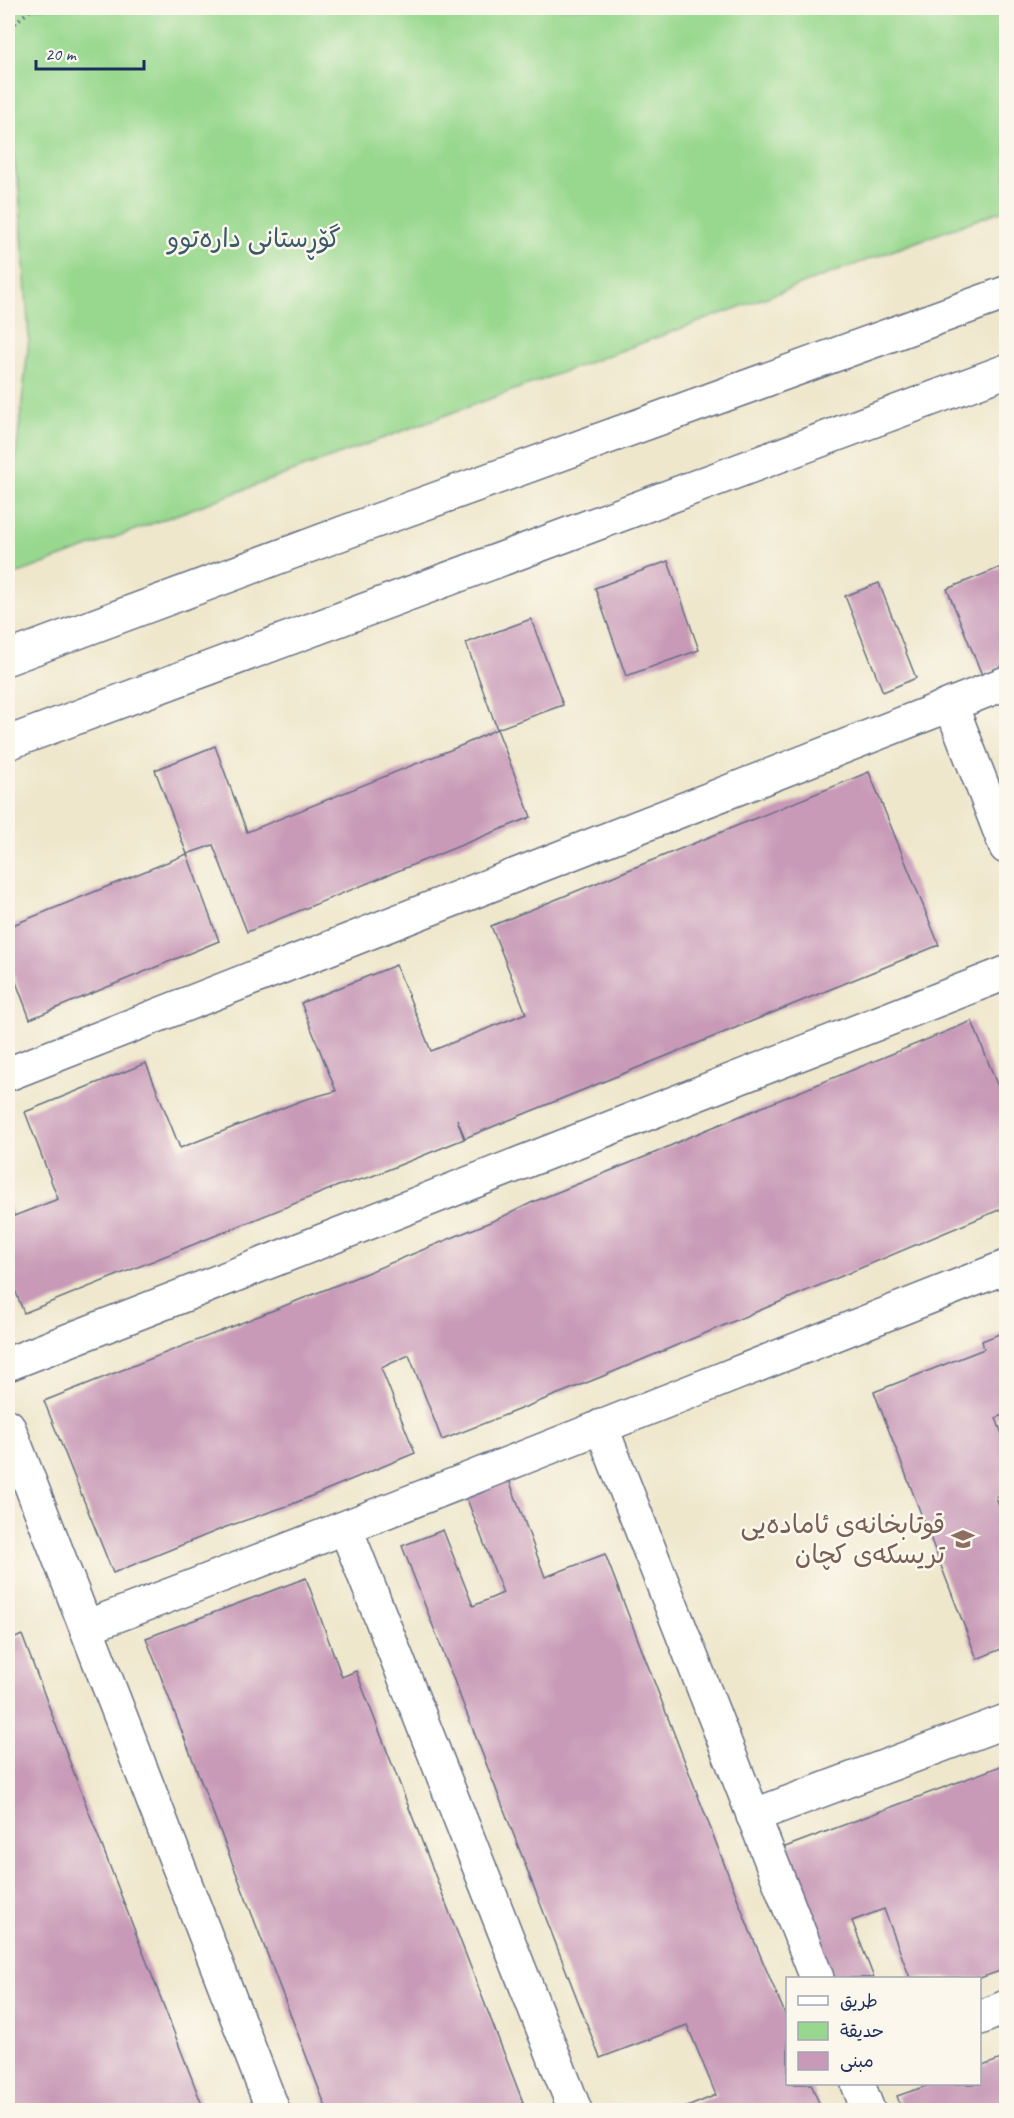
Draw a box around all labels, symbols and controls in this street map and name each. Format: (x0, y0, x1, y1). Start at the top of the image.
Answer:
scale bar (36, 33, 144, 71)
text: 20 m (45, 43, 78, 65)
park label: گۆڕستانی دارەتوو (166, 222, 341, 260)
place label: قوتابخانەی ئامادەیی تریسکەی کچان (741, 1508, 945, 1571)
school or university icon: قوتابخانەی ئامادەیی تریسکەی کچان (950, 1526, 976, 1552)
legend (786, 1977, 981, 2085)
text: طريق (840, 1990, 878, 2012)
text: حديقة (840, 2020, 884, 2042)
text: مبنى (840, 2050, 874, 2072)

